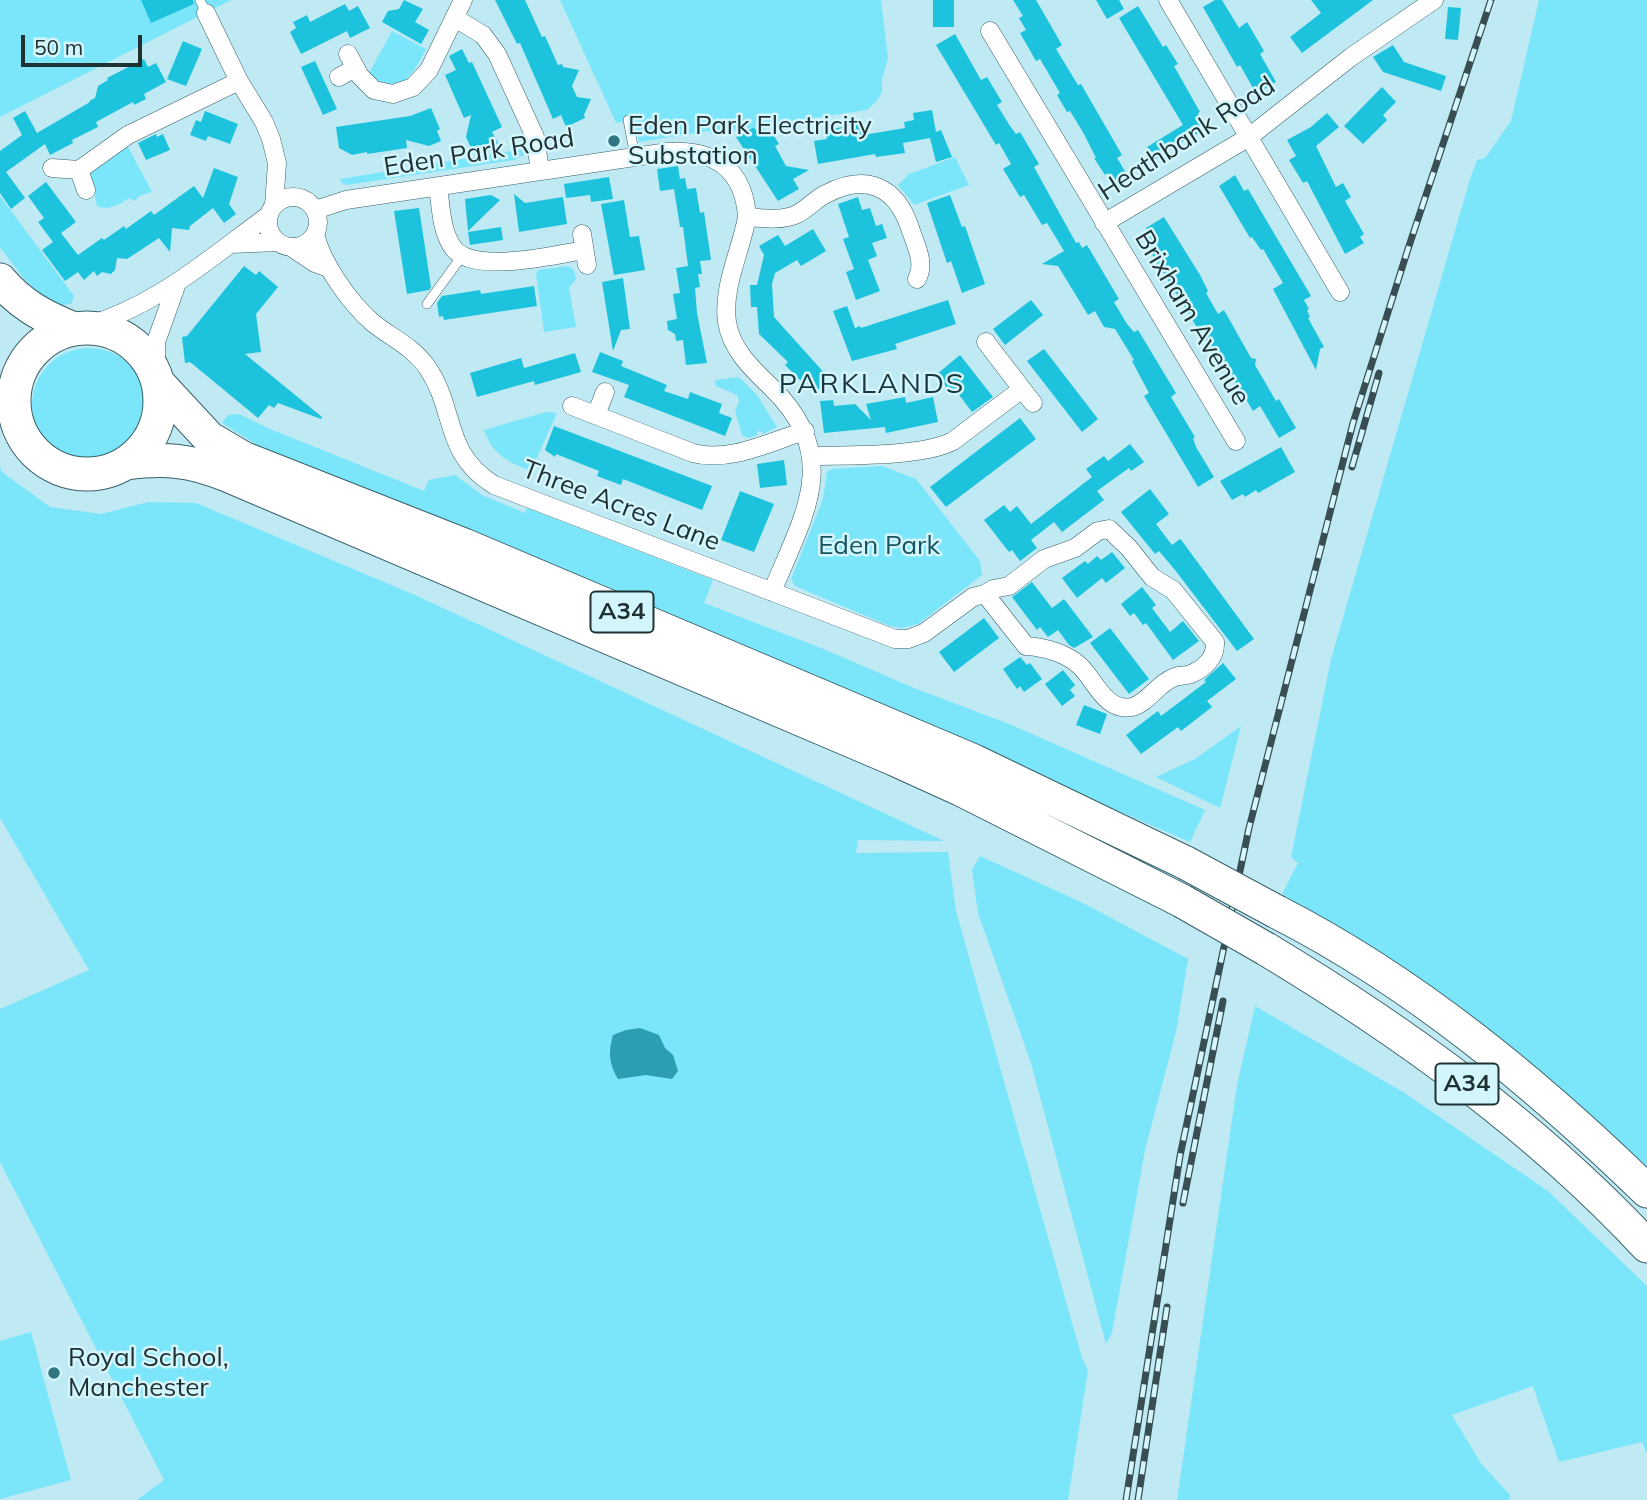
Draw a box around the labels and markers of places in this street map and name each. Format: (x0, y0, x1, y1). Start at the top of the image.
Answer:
place label: Eden Park Electricity Substation (628, 110, 872, 172)
marker: Eden Park Electricity Substation (606, 133, 622, 149)
place label: Royal School, Manchester (68, 1342, 229, 1404)
marker: Royal School, Manchester (46, 1365, 62, 1381)

